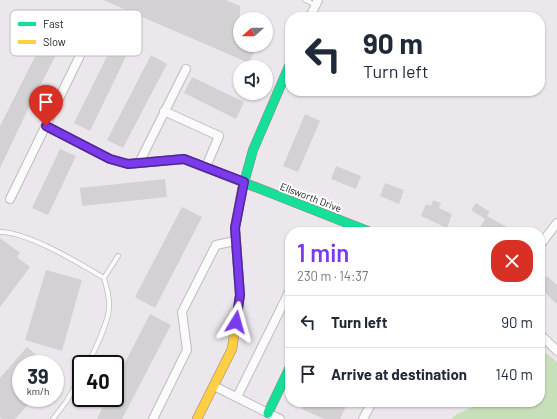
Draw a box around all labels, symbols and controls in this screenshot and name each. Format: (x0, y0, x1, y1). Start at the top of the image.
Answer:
legend (10, 10, 142, 56)
north arrow (233, 12, 273, 52)
map controls (233, 12, 273, 100)
text: Fast (43, 17, 64, 30)
text: 90 m (363, 26, 423, 60)
icon: left (297, 28, 349, 80)
text: Slow (43, 35, 66, 48)
button: sound (233, 60, 273, 100)
text: Turn left (363, 60, 429, 82)
pin (29, 85, 63, 126)
icon: arrive (35, 91, 57, 113)
street label: Ellsworth Drive (279, 180, 343, 214)
text: 1 min (297, 238, 349, 267)
button: close (491, 240, 533, 282)
text: 230 m · 14:37 (297, 268, 368, 284)
position arrow (215, 301, 257, 343)
icon: left (297, 311, 319, 333)
text: Turn left (331, 313, 387, 331)
text: 90 m (501, 313, 533, 331)
speed limit sign: 40 (72, 355, 124, 407)
icon: arrive (297, 363, 319, 385)
text: 39 (27, 364, 49, 388)
text: Arrive at destination (331, 365, 467, 383)
text: 140 m (496, 365, 533, 383)
text: km/h (27, 385, 49, 397)

